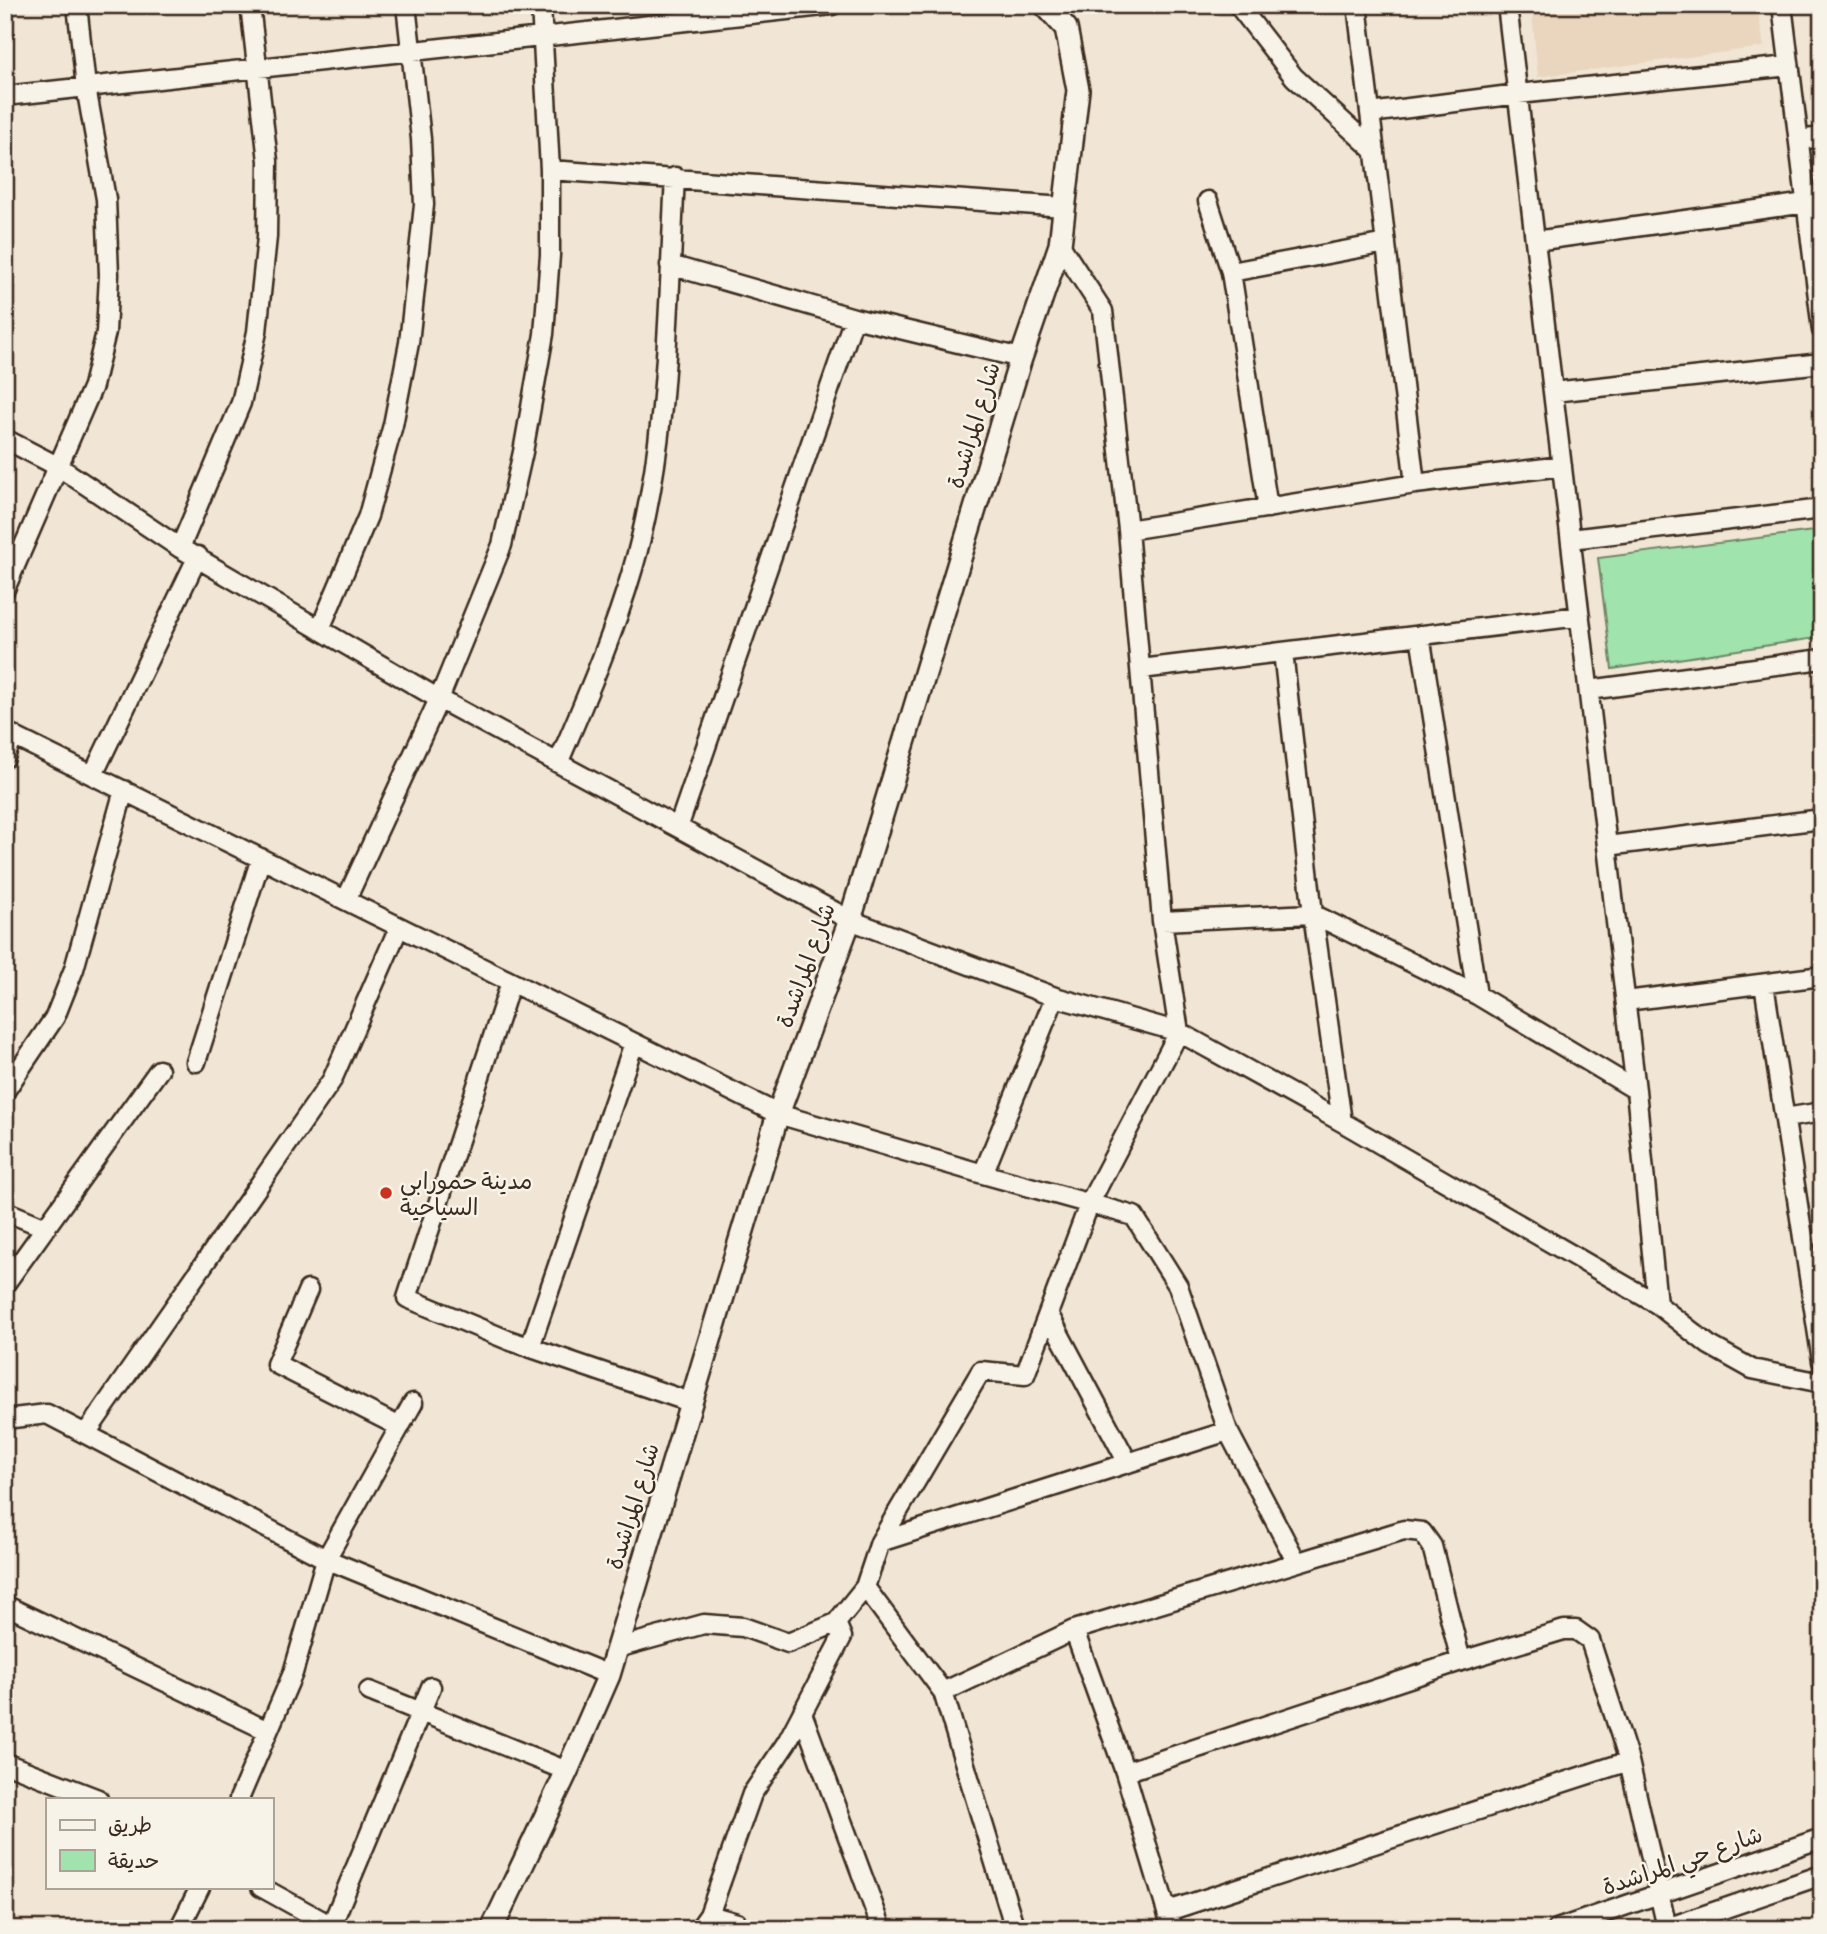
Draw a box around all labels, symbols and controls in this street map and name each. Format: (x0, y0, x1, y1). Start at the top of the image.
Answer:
street label: شارع المراشدة (939, 358, 1008, 492)
street label: شارع المراشدة (768, 898, 843, 1032)
place label: مدينة حمورابي السياحية (400, 1165, 532, 1222)
marker: مدينة حمورابي السياحية (378, 1185, 394, 1201)
street label: شارع المراشدة (598, 1439, 667, 1573)
legend (46, 1798, 273, 1888)
text: طريق (108, 1810, 152, 1839)
street label: شارع حي المراشدة (1598, 1818, 1768, 1908)
text: حديقة (108, 1846, 159, 1875)

